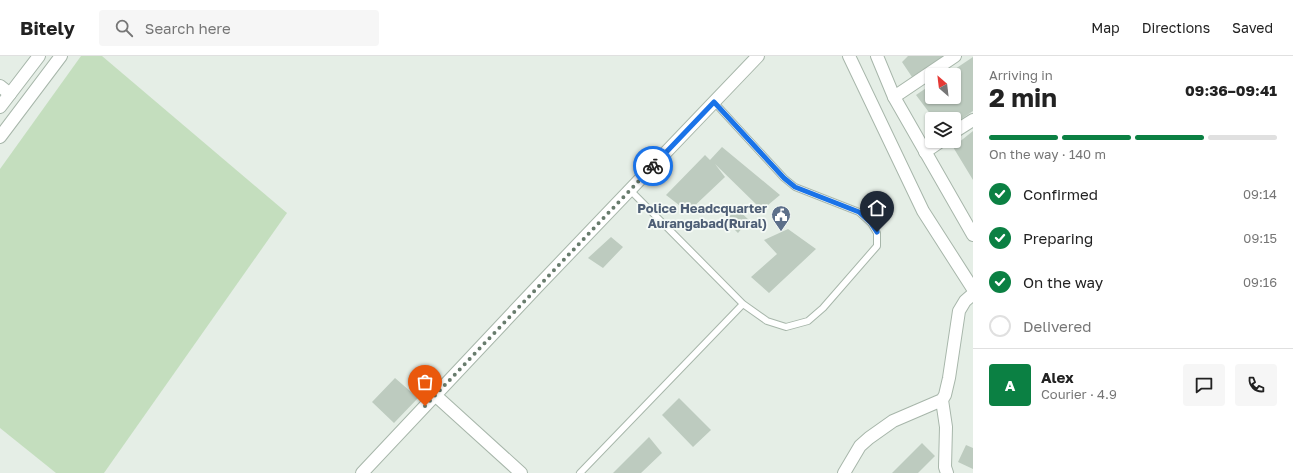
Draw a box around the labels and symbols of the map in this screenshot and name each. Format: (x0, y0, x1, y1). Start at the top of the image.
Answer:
north arrow (925, 68, 961, 104)
courier (633, 146, 673, 186)
pin (860, 191, 894, 232)
place label: Police Headcquarter Aurangabad(Rural) (637, 200, 767, 231)
public building icon: Police Headcquarter Aurangabad(Rural) (770, 204, 792, 232)
pin (408, 365, 442, 406)

